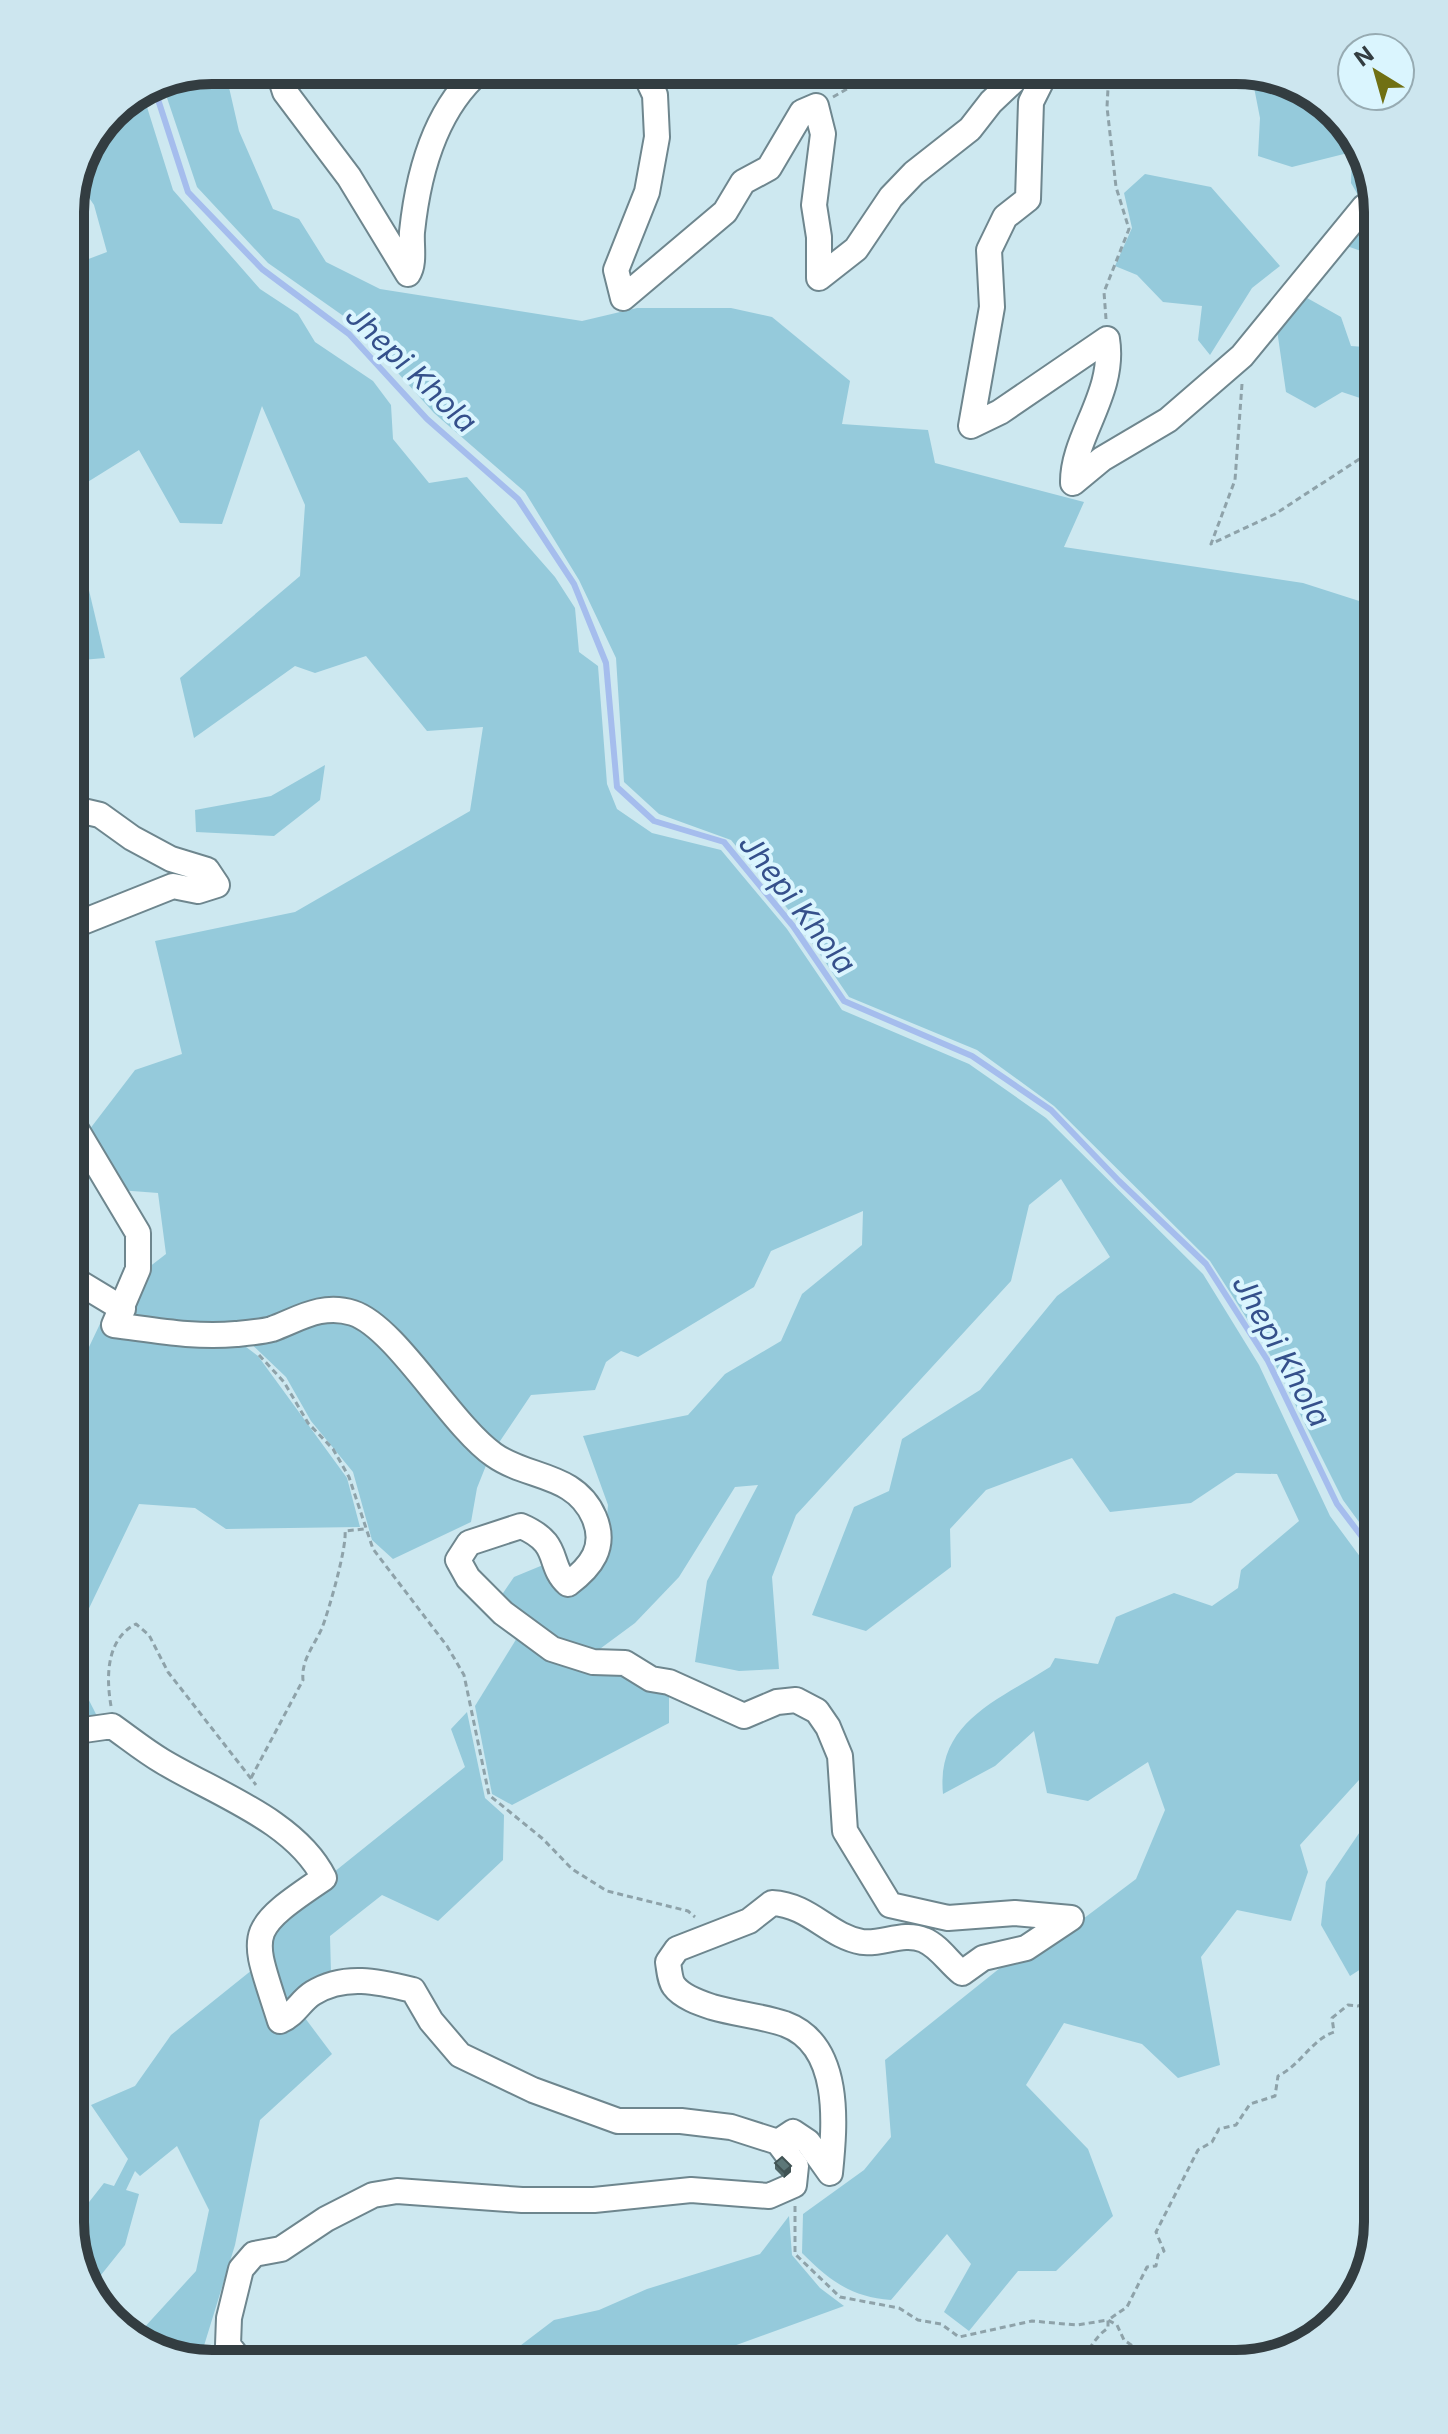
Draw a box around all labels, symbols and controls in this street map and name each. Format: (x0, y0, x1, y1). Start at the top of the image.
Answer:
north arrow (1336, 32, 1416, 112)
text: N (1349, 41, 1378, 71)
water label: Jhepi Khola (339, 297, 485, 440)
water label: Jhepi Khola (732, 826, 864, 981)
water label: Jhepi Khola (1225, 1268, 1338, 1433)

